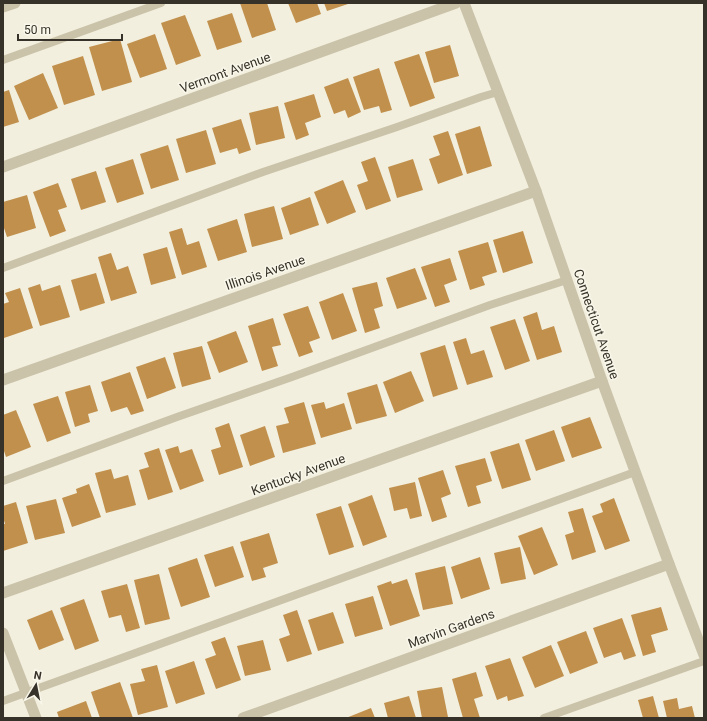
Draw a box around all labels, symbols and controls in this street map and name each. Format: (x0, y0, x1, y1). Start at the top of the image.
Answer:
scale bar (18, 16, 122, 42)
text: 50 m (24, 23, 51, 37)
street label: Vermont Avenue (178, 49, 273, 96)
street label: Illinois Avenue (223, 252, 307, 293)
street label: Connecticut Avenue (571, 267, 622, 381)
street label: Kentucky Avenue (249, 450, 347, 498)
street label: Marvin Gardens (406, 606, 497, 651)
north arrow (16, 665, 56, 705)
text: N (33, 669, 43, 683)

